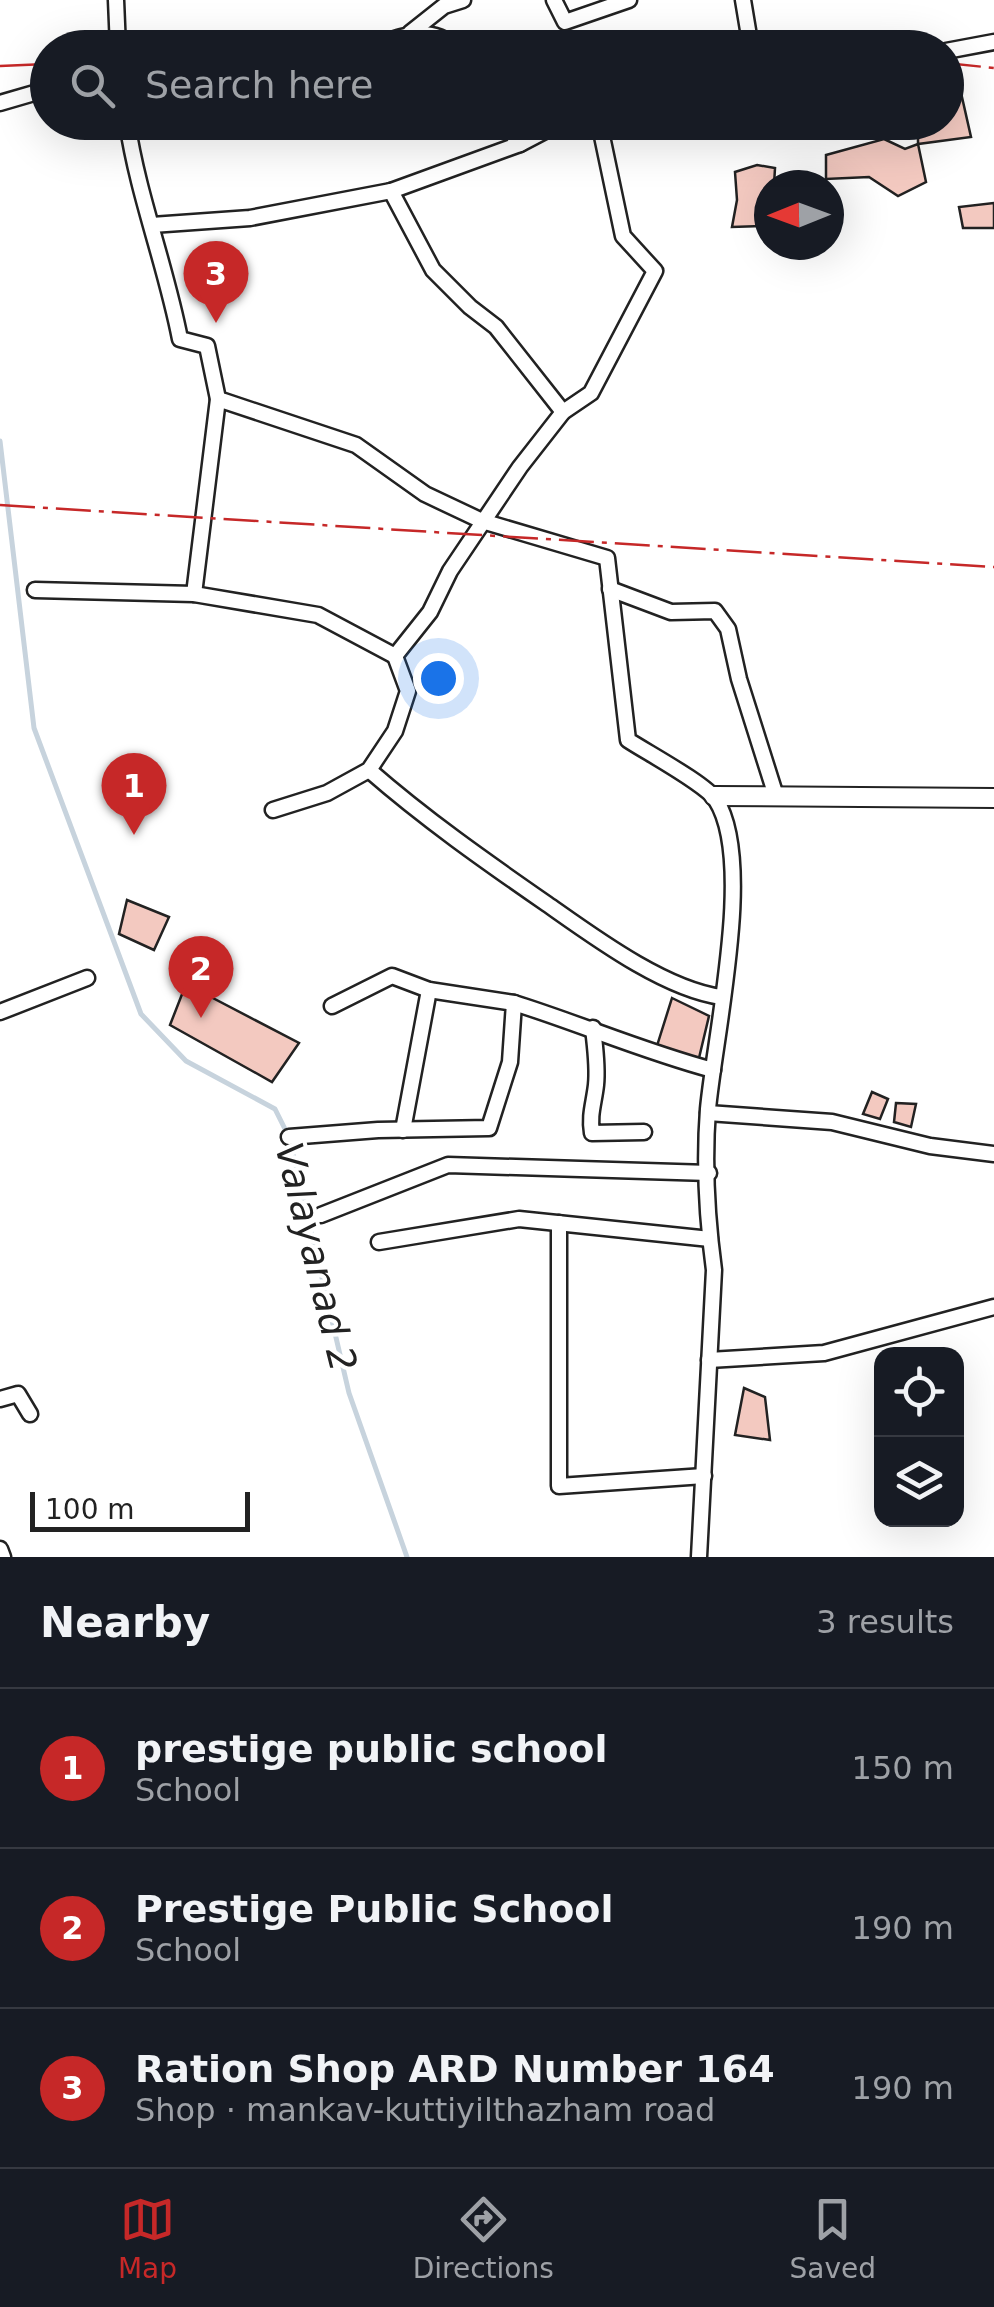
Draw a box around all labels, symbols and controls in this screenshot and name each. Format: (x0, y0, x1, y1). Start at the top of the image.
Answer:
search box (30, 30, 964, 140)
icon: search (65, 58, 120, 113)
text: Search here (145, 63, 373, 107)
north arrow (754, 170, 844, 260)
pin: 3 (184, 240, 248, 323)
your location (413, 653, 464, 704)
pin: 1 (102, 752, 166, 835)
pin: 2 (168, 936, 234, 1018)
water label: Valayanad 2 (266, 1138, 366, 1376)
map controls (874, 1347, 964, 1527)
button: locate (874, 1347, 964, 1437)
button: layers (874, 1437, 964, 1527)
scale bar (30, 1487, 250, 1532)
text: 100 m (45, 1493, 135, 1526)
text: Nearby (40, 1598, 210, 1647)
text: 3 results (816, 1603, 954, 1641)
text: prestige public school (135, 1727, 607, 1771)
text: 1 (61, 1749, 84, 1787)
text: 150 m (852, 1749, 954, 1787)
text: School (135, 1771, 241, 1809)
text: Prestige Public School (135, 1887, 613, 1931)
text: 2 (61, 1909, 84, 1947)
text: 190 m (852, 1909, 954, 1947)
text: School (135, 1931, 241, 1969)
text: Ration Shop ARD Number 164 (135, 2047, 775, 2091)
text: 3 (61, 2069, 84, 2107)
text: 190 m (852, 2069, 954, 2107)
text: Shop · mankav-kuttiyilthazham road (135, 2091, 715, 2129)
tab: Map (118, 2192, 177, 2285)
tab: Directions (413, 2192, 554, 2285)
tab: Saved (790, 2192, 876, 2285)

